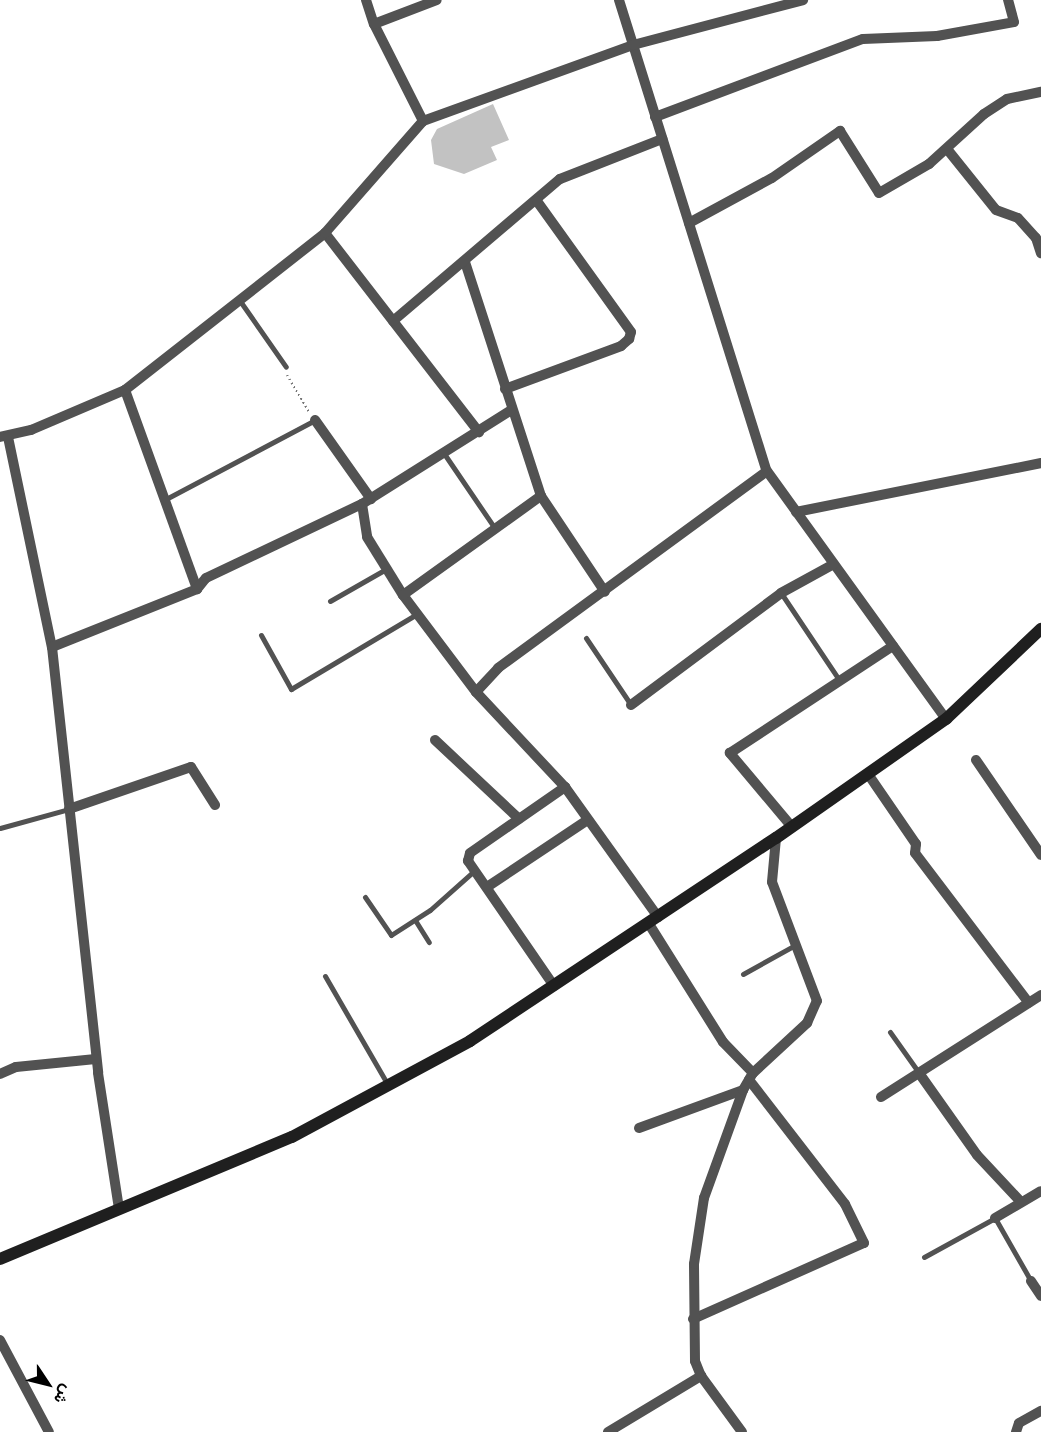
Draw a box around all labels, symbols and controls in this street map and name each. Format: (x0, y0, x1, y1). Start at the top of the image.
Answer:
north arrow (18, 1354, 78, 1414)
text: ش (48, 1380, 77, 1409)

